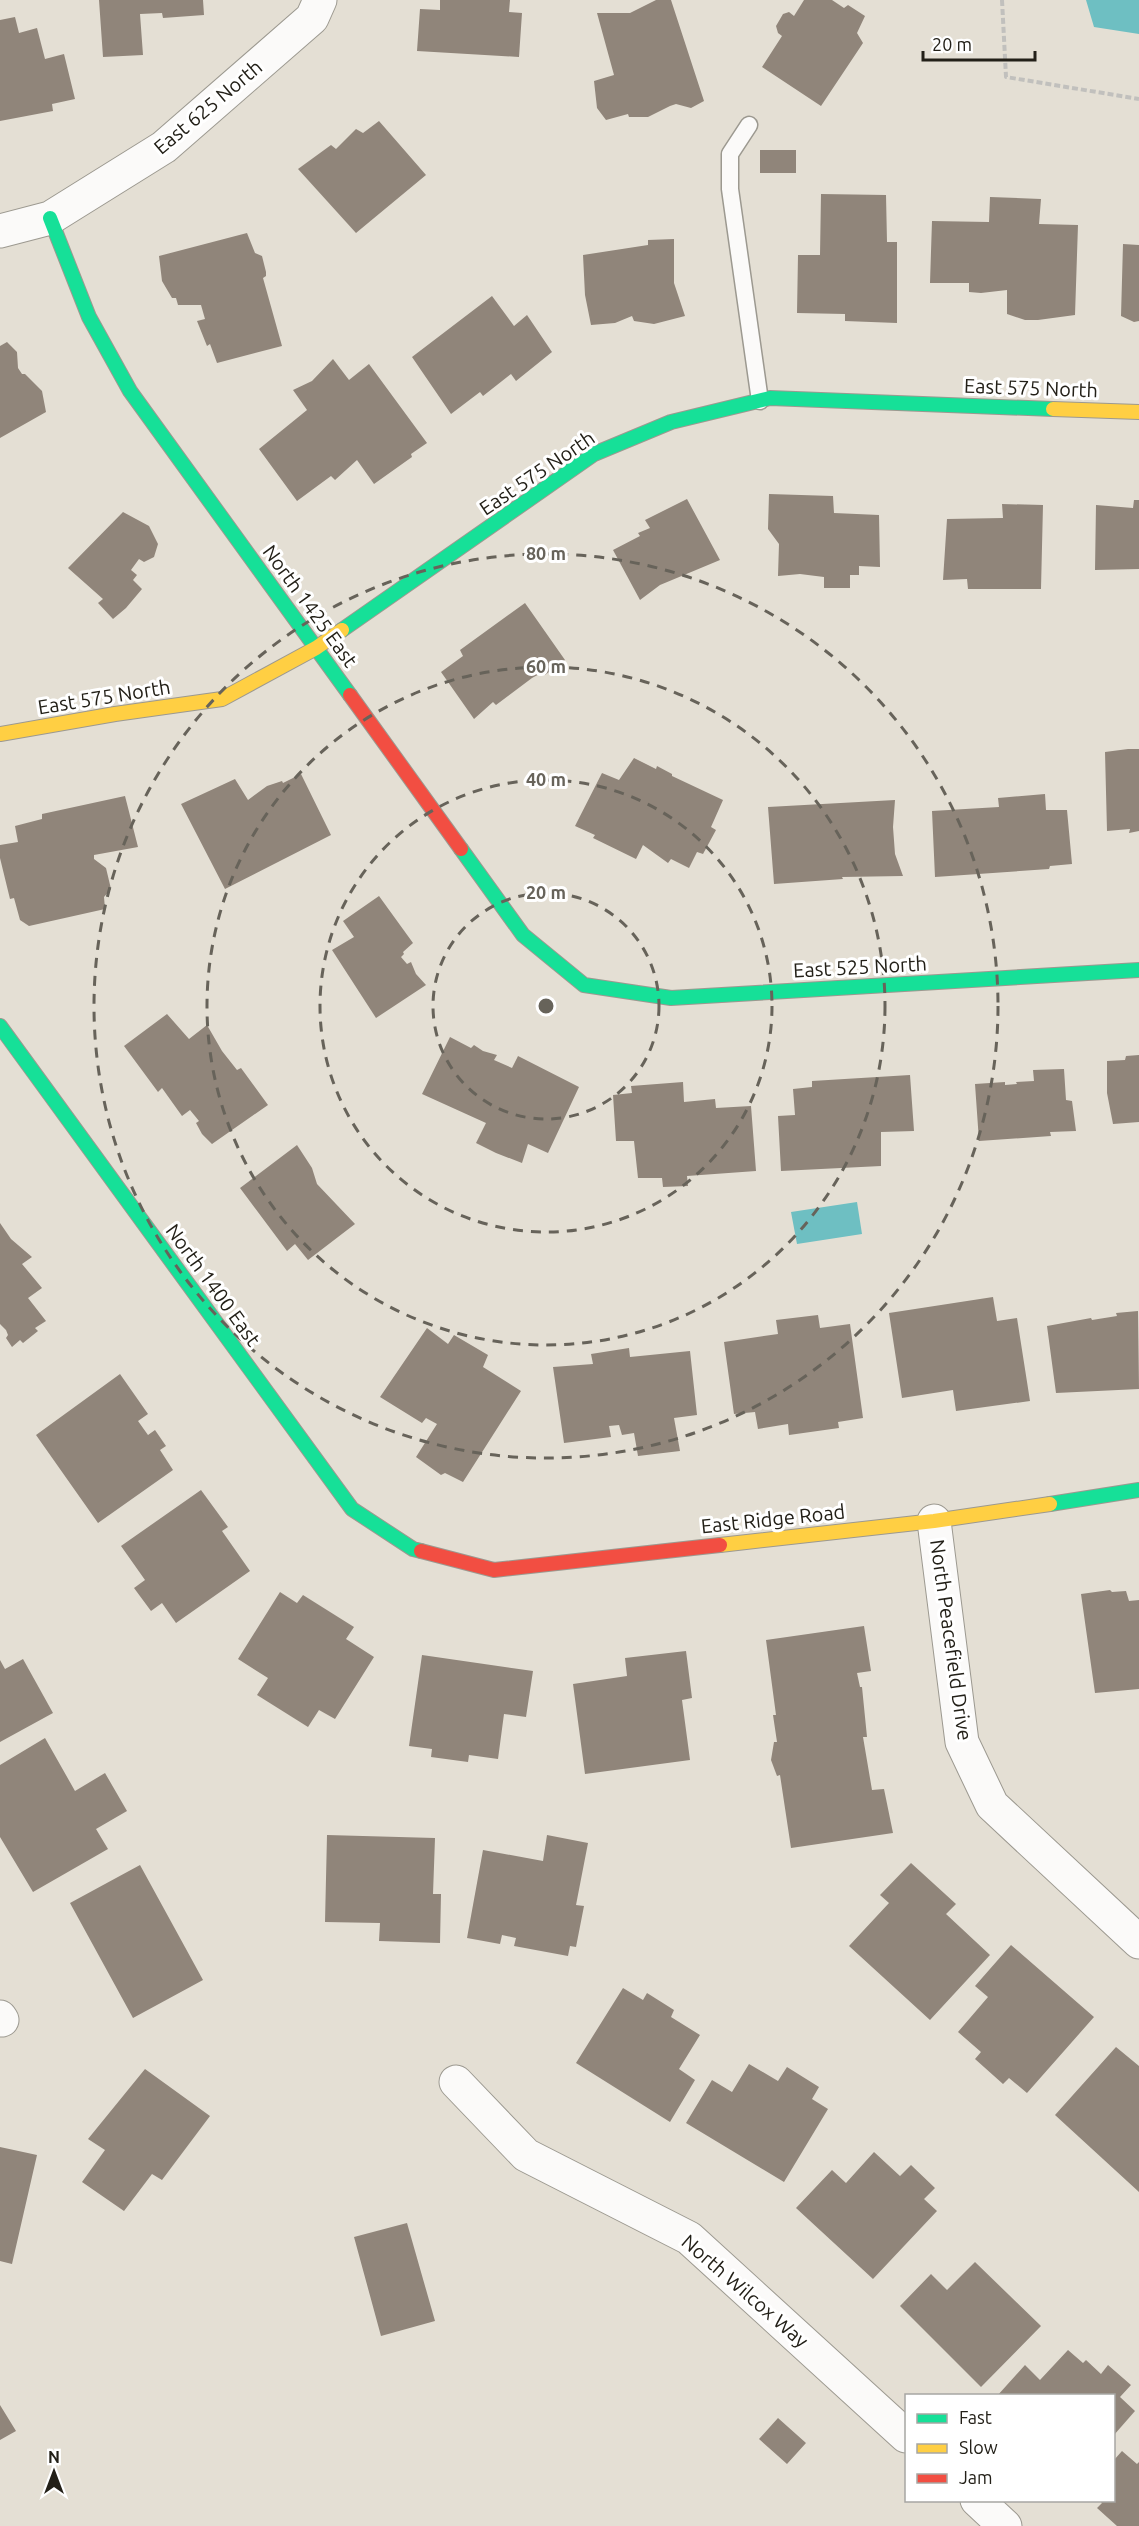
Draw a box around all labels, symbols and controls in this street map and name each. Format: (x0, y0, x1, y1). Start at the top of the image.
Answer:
scale bar (923, 24, 1036, 62)
text: 20 m (932, 34, 972, 54)
street label: East 625 North (149, 55, 266, 158)
street label: East 575 North (964, 374, 1098, 401)
street label: East 575 North (475, 426, 599, 520)
street label: North 1425 East (258, 540, 362, 671)
text: 80 m (526, 543, 566, 563)
text: 60 m (526, 656, 566, 676)
street label: East 575 North (36, 675, 172, 718)
text: 40 m (526, 769, 566, 789)
text: 20 m (526, 882, 566, 902)
street label: East 525 North (793, 952, 927, 981)
centre of rings (536, 996, 556, 1016)
street label: North 1400 East (161, 1219, 265, 1350)
street label: East Ridge Road (700, 1499, 846, 1538)
street label: North Peacefield Drive (926, 1538, 977, 1742)
street label: North Wilcox Way (677, 2230, 813, 2352)
legend (905, 2394, 1115, 2502)
text: Fast (959, 2407, 992, 2427)
text: Slow (959, 2437, 998, 2457)
north arrow (24, 2442, 84, 2502)
text: N (48, 2448, 60, 2466)
text: Jam (959, 2467, 993, 2487)

